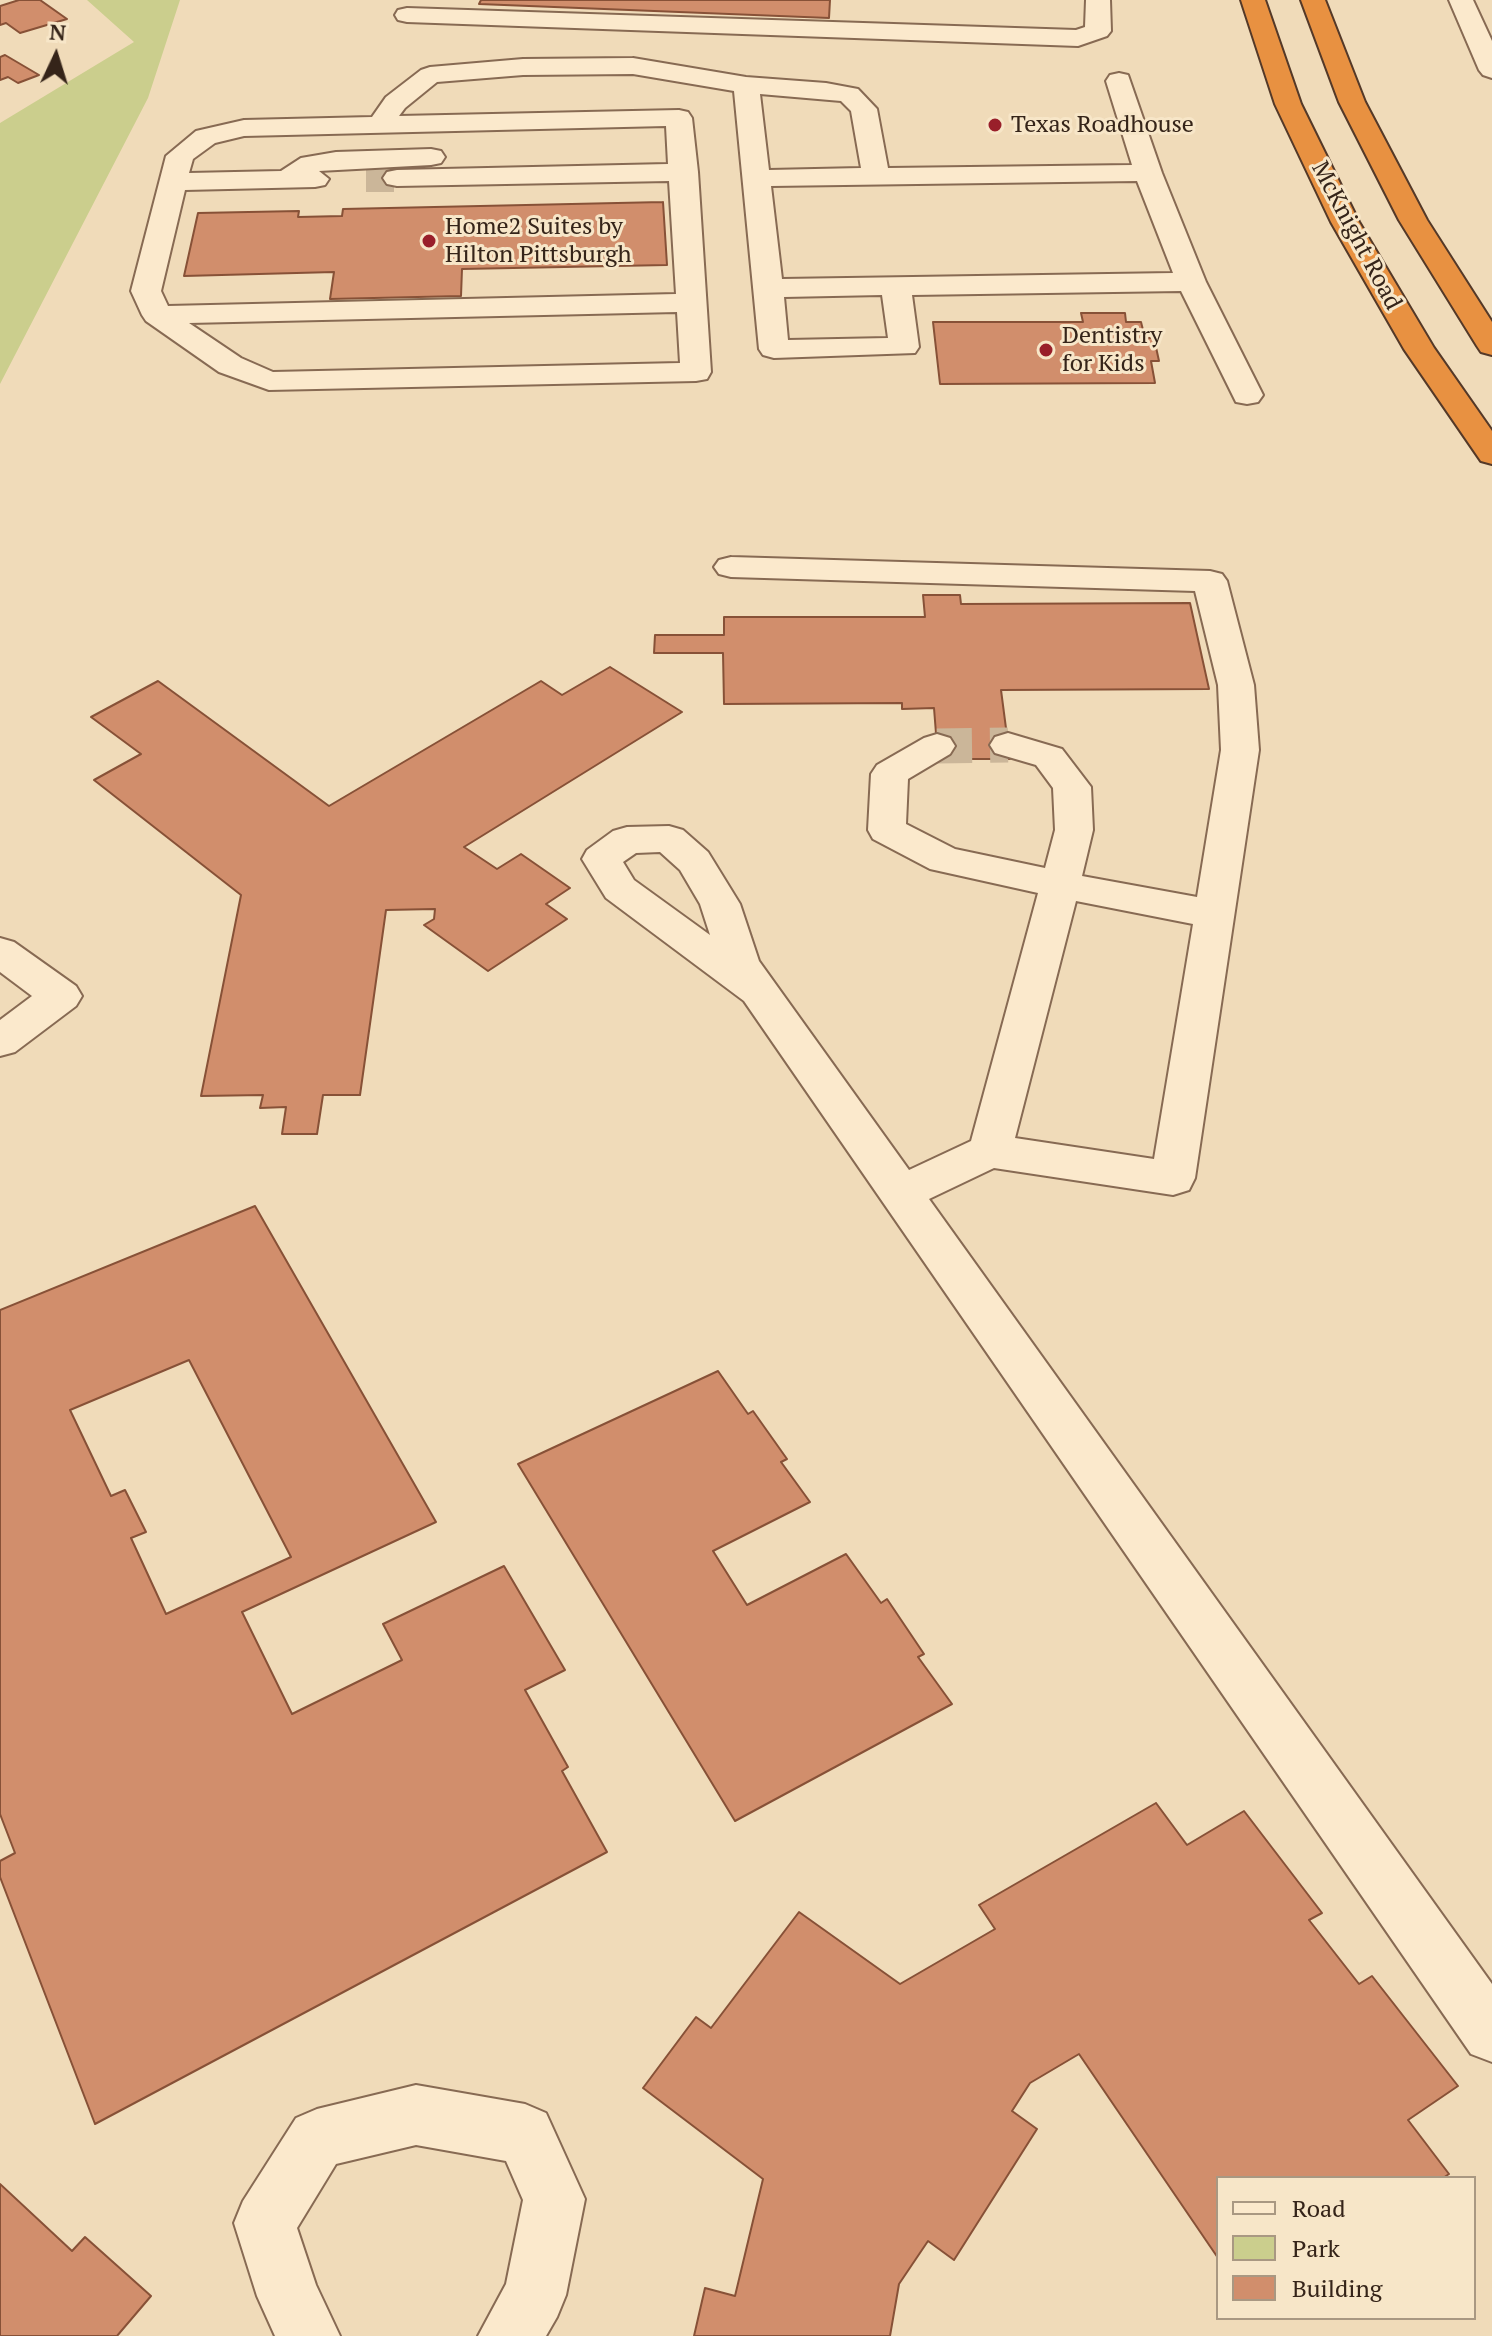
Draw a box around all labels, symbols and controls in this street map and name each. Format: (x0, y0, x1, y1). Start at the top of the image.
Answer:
north arrow (16, 16, 96, 96)
text: N (48, 17, 67, 47)
place label: Texas Roadhouse (1011, 111, 1194, 139)
marker: Texas Roadhouse (986, 116, 1004, 134)
street label: McKnight Road (1305, 157, 1407, 315)
place label: Home2 Suites by Hilton Pittsburgh (445, 213, 632, 269)
marker: Home2 Suites by Hilton Pittsburgh (420, 232, 438, 250)
place label: Dentistry for Kids (1062, 322, 1162, 378)
marker: Dentistry for Kids (1037, 341, 1055, 359)
legend (1216, 2176, 1476, 2320)
text: Road (1292, 2192, 1346, 2224)
text: Park (1292, 2232, 1340, 2264)
text: Building (1292, 2272, 1382, 2304)

